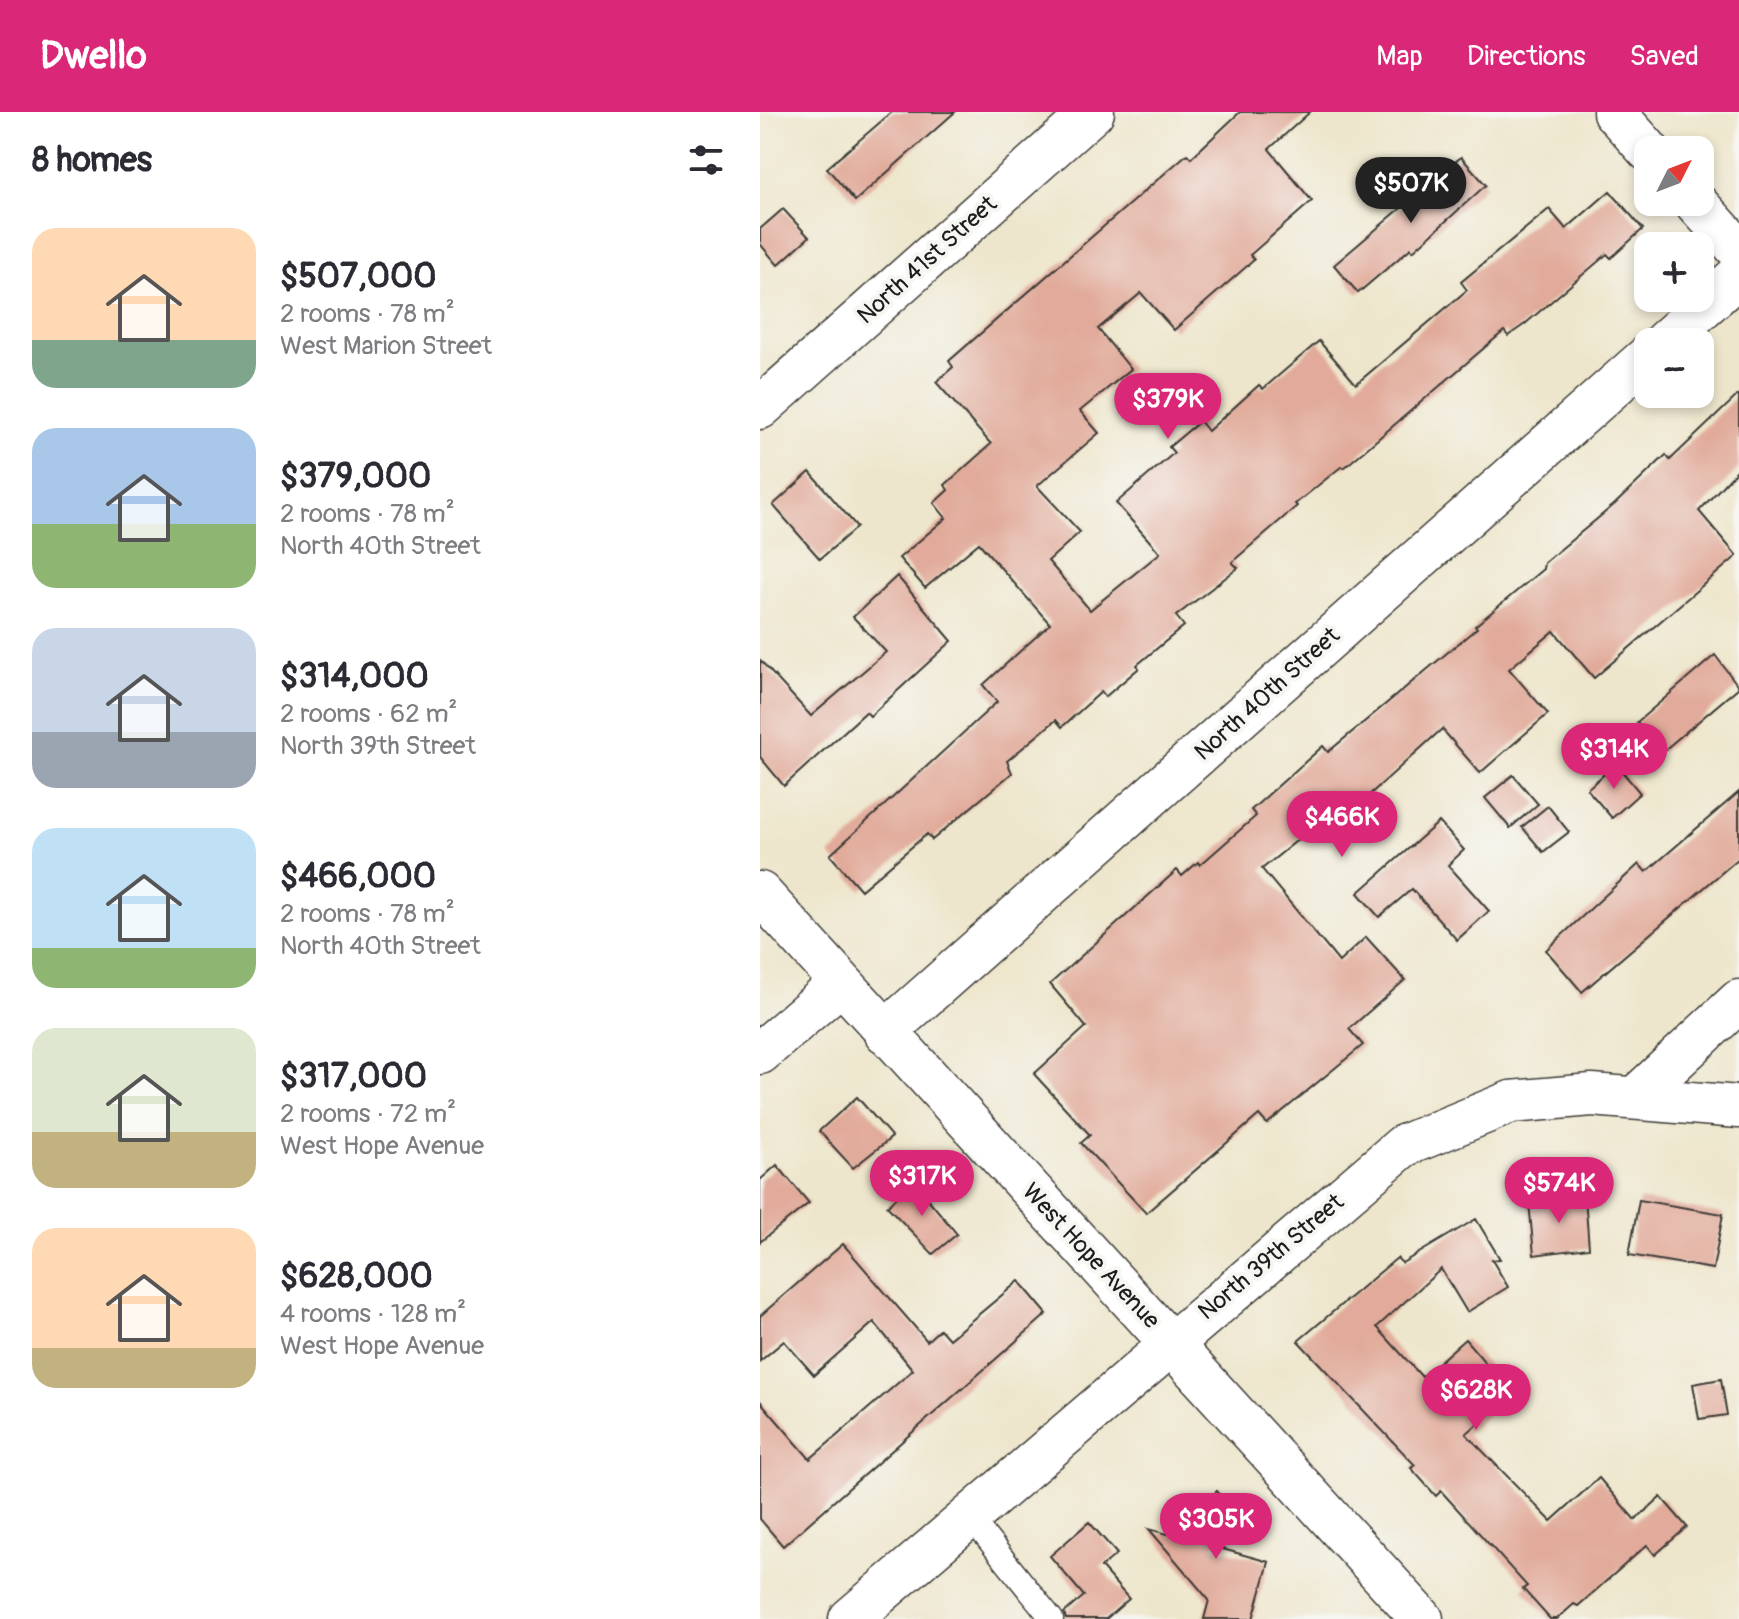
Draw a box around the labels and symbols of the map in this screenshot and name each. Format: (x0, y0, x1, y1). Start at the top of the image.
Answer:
north arrow (1634, 136, 1714, 216)
pin: $507K (1355, 157, 1467, 225)
street label: North 41st Street (851, 190, 1003, 330)
pin: $379K (1112, 373, 1224, 441)
street label: North 40th Street (1188, 621, 1346, 767)
pin: $314K (1558, 723, 1670, 791)
pin: $466K (1286, 791, 1398, 859)
pin: $317K (866, 1150, 978, 1218)
pin: $574K (1503, 1157, 1615, 1225)
street label: West Hope Avenue (1016, 1177, 1166, 1335)
street label: North 39th Street (1192, 1188, 1350, 1326)
pin: $628K (1420, 1364, 1532, 1432)
pin: $305K (1160, 1493, 1272, 1561)

